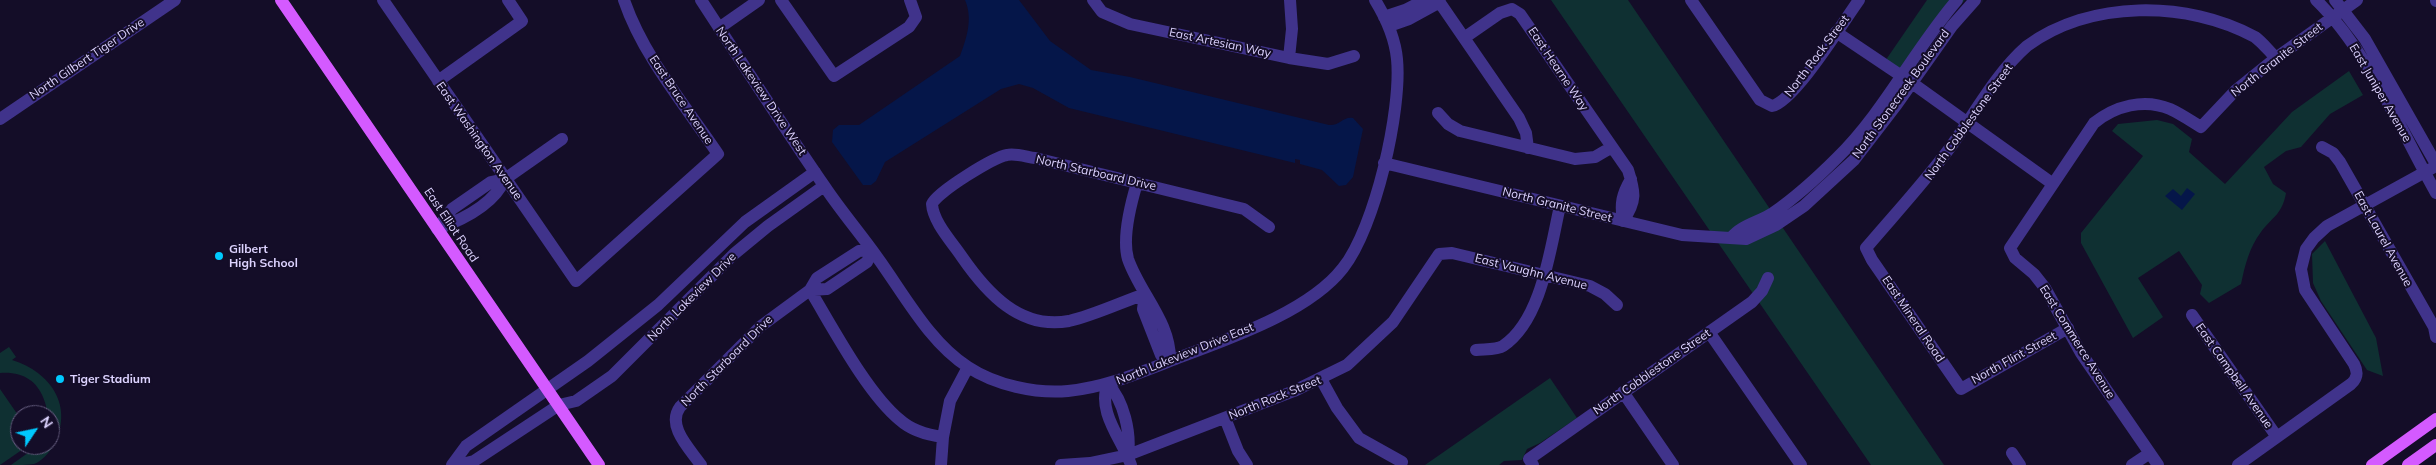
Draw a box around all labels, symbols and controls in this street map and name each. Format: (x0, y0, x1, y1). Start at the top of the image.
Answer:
street label: North Rock Street (1782, 12, 1852, 100)
street label: North Gilbert Tiger Drive (27, 15, 147, 103)
street label: North Granite Street (2228, 20, 2326, 100)
street label: North Lakeview Drive West (713, 24, 809, 158)
street label: East Artesian Way (1168, 25, 1272, 61)
street label: East Hearne Way (1525, 25, 1591, 113)
street label: North Stonecreek Boulevard (1849, 27, 1953, 161)
street label: East Juniper Avenue (2346, 41, 2414, 145)
street label: East Bruce Avenue (646, 53, 716, 147)
street label: North Cobblestone Street (1922, 61, 2016, 183)
street label: East Washington Avenue (433, 79, 525, 203)
street label: North Starboard Drive (1034, 152, 1158, 194)
street label: North Granite Street (1501, 184, 1613, 226)
street label: East Elliot Road (421, 185, 481, 265)
street label: East Laurel Avenue (2351, 189, 2415, 289)
place label: Gilbert High School (229, 242, 298, 270)
marker: Gilbert High School (213, 250, 225, 262)
street label: North Lakeview Drive (645, 250, 739, 344)
street label: East Vaughn Avenue (1473, 251, 1589, 293)
street label: East Mineral Road (1879, 273, 1947, 365)
street label: East Commerce Avenue (2036, 283, 2118, 401)
street label: North Starboard Drive (678, 312, 776, 410)
street label: North Lakeview Drive East (1114, 320, 1256, 388)
street label: East Campbell Avenue (2192, 321, 2276, 431)
street label: North Cobblestone Street (1591, 326, 1713, 418)
street label: North Flint Street (1969, 329, 2059, 387)
place label: Tiger Stadium (70, 372, 151, 386)
marker: Tiger Stadium (54, 373, 66, 385)
street label: North Rock Street (1227, 373, 1323, 423)
north arrow (10, 405, 60, 455)
text: N (36, 413, 57, 432)

